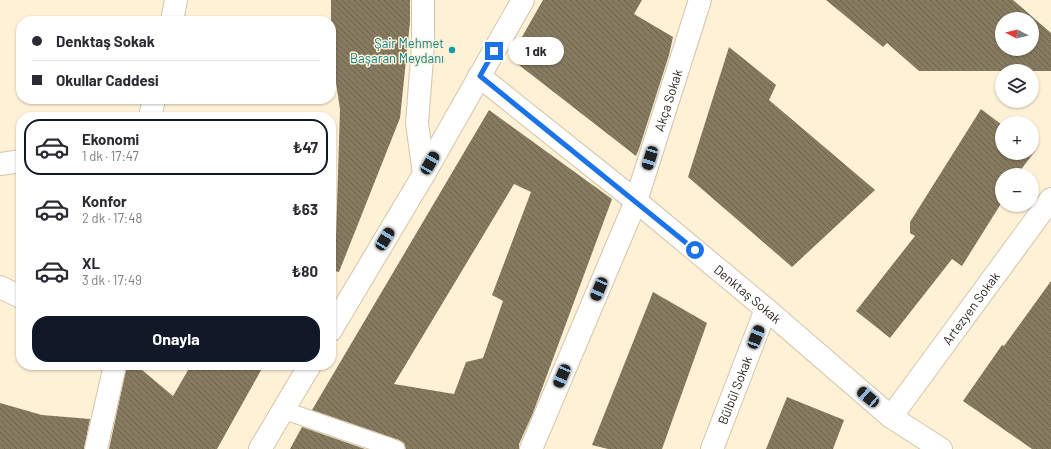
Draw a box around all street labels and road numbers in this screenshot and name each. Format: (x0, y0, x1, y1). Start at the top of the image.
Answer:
street label: Akça Sokak (651, 67, 686, 133)
street label: Denktaş Sokak (711, 261, 785, 327)
street label: Artezyen Sokak (939, 268, 1003, 348)
street label: Bülbül Sokak (714, 353, 755, 427)

